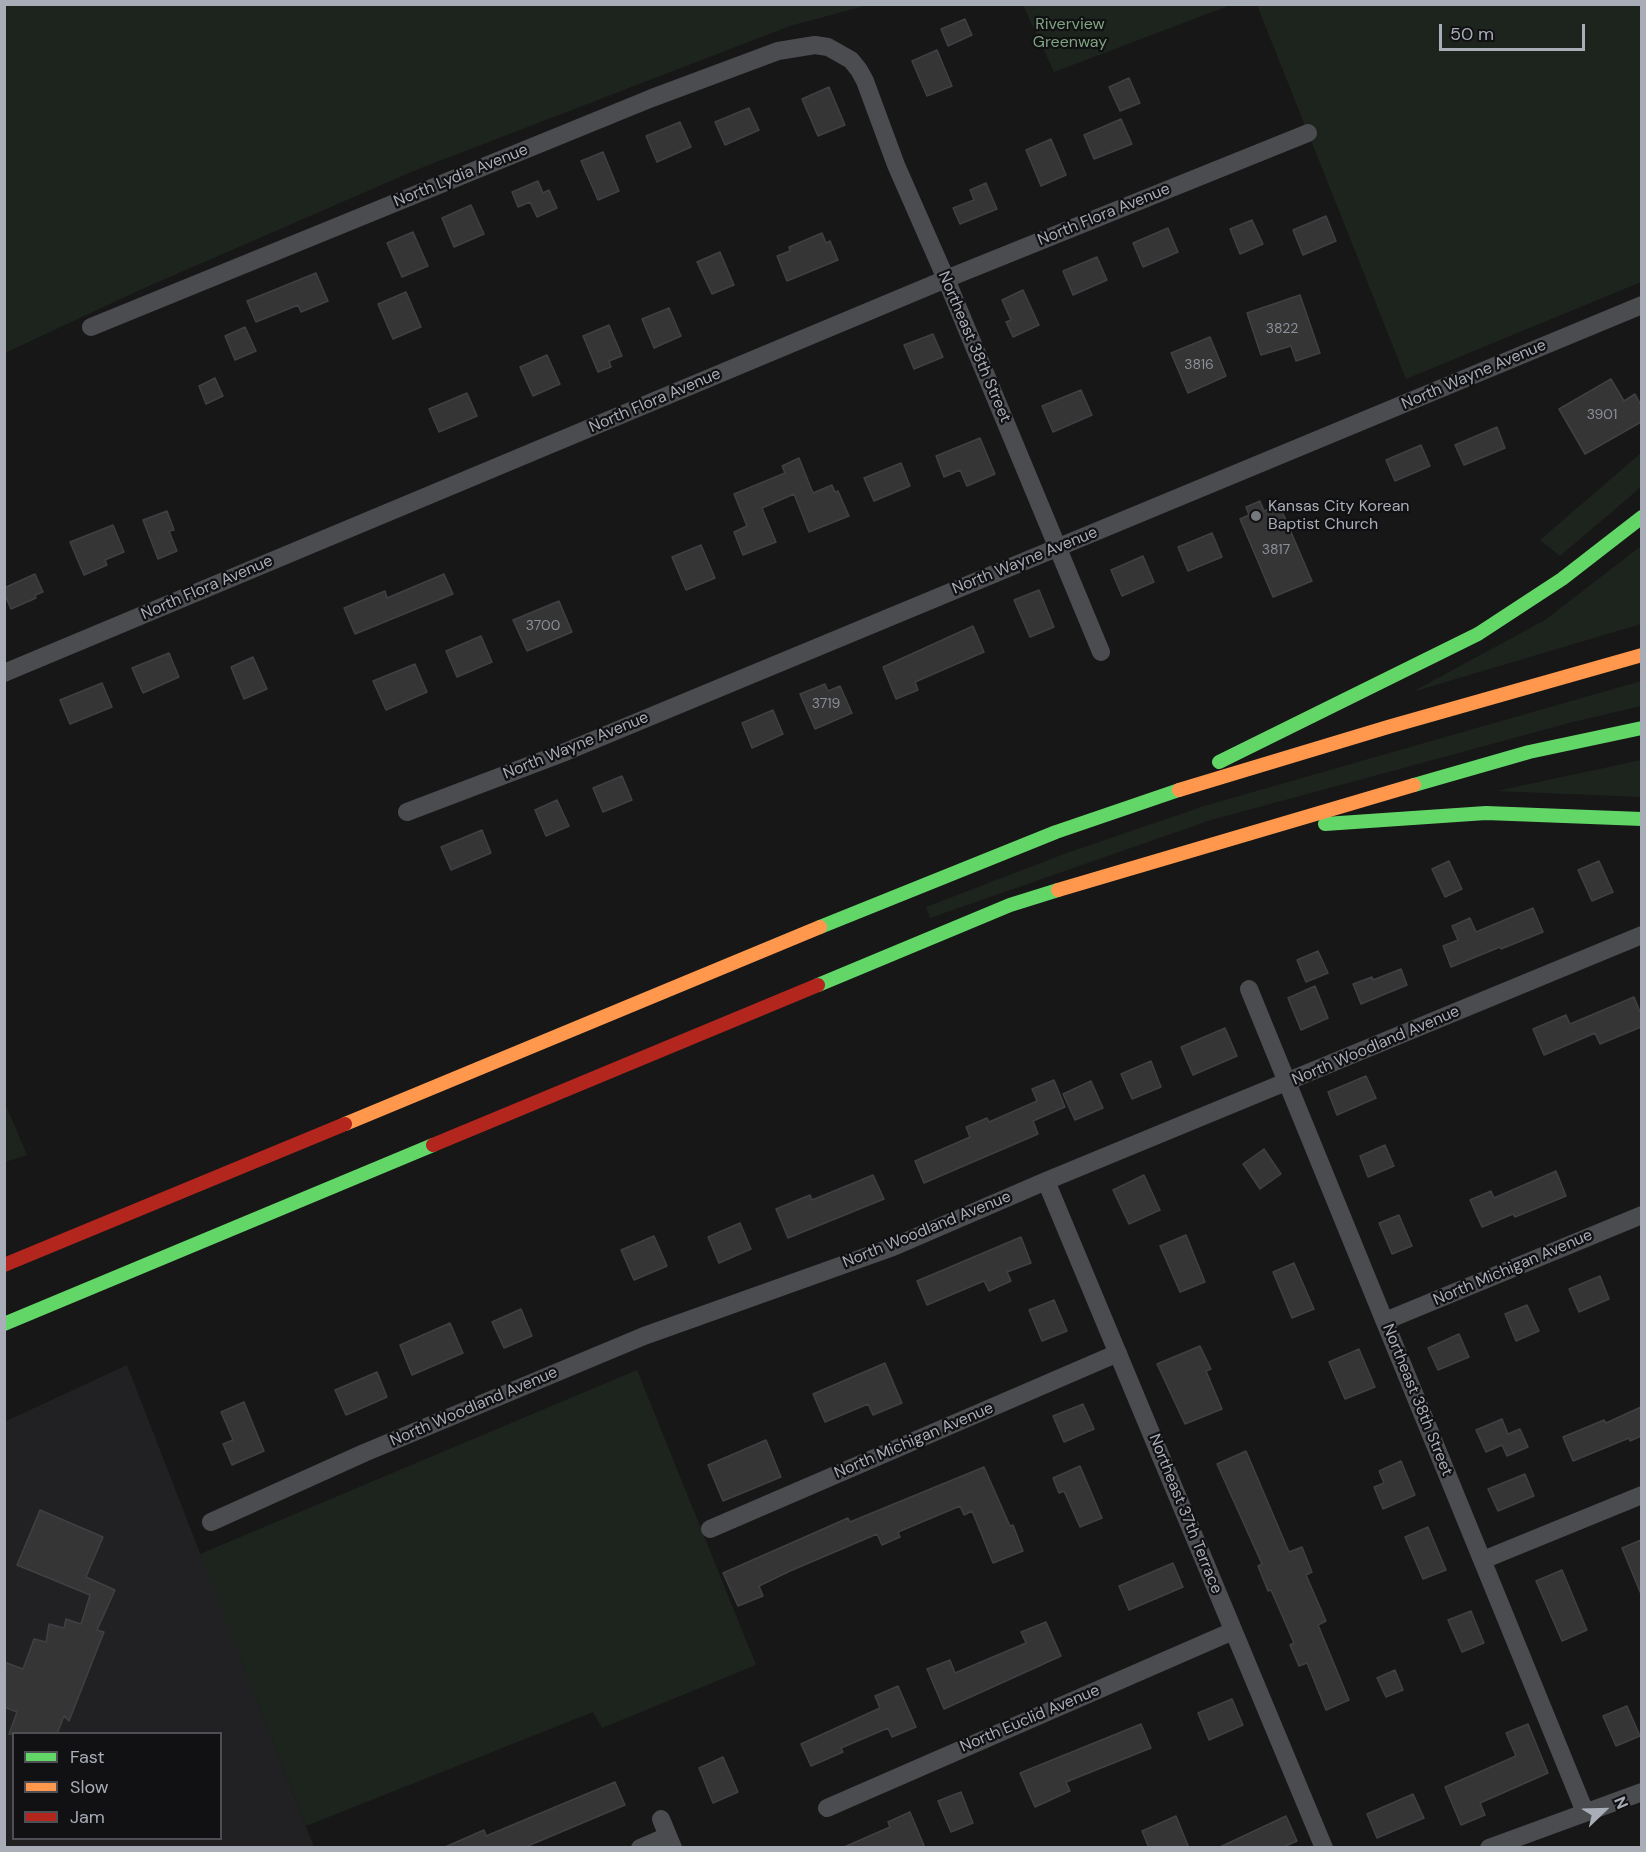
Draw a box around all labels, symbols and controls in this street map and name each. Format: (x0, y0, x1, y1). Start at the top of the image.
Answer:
scale bar (1442, 12, 1588, 50)
park label: Riverview Greenway (1033, 15, 1107, 53)
text: 50 m (1450, 22, 1494, 46)
street label: North Lydia Avenue (391, 140, 531, 212)
street label: North Flora Avenue (1035, 180, 1173, 250)
street label: Northeast 38th Street (933, 269, 1015, 425)
house number: 3822 (1266, 321, 1298, 337)
street label: North Wayne Avenue (1399, 336, 1549, 414)
house number: 3816 (1184, 357, 1214, 373)
street label: North Flora Avenue (586, 365, 724, 437)
house number: 3901 (1587, 407, 1617, 423)
place label: Kansas City Korean Baptist Church (1268, 497, 1410, 535)
marker: Kansas City Korean Baptist Church (1249, 509, 1263, 523)
street label: North Wayne Avenue (949, 523, 1101, 599)
house number: 3817 (1262, 542, 1290, 558)
street label: North Flora Avenue (138, 552, 276, 624)
house number: 3700 (526, 618, 560, 634)
house number: 3719 (812, 696, 840, 712)
street label: North Wayne Avenue (500, 708, 652, 784)
street label: North Woodland Avenue (1289, 1002, 1463, 1090)
street label: North Woodland Avenue (840, 1187, 1014, 1273)
street label: North Michigan Avenue (1430, 1226, 1596, 1310)
street label: Northeast 38th Street (1378, 1321, 1456, 1479)
street label: North Woodland Avenue (387, 1363, 561, 1451)
street label: North Michigan Avenue (831, 1399, 997, 1483)
street label: Northeast 37th Terrace (1144, 1431, 1226, 1597)
street label: North Euclid Avenue (957, 1681, 1103, 1757)
legend (12, 1732, 222, 1840)
text: Fast (70, 1745, 105, 1769)
text: Slow (70, 1775, 109, 1799)
north arrow (1574, 1780, 1634, 1840)
text: N (1609, 1793, 1633, 1812)
text: Jam (70, 1805, 105, 1829)

